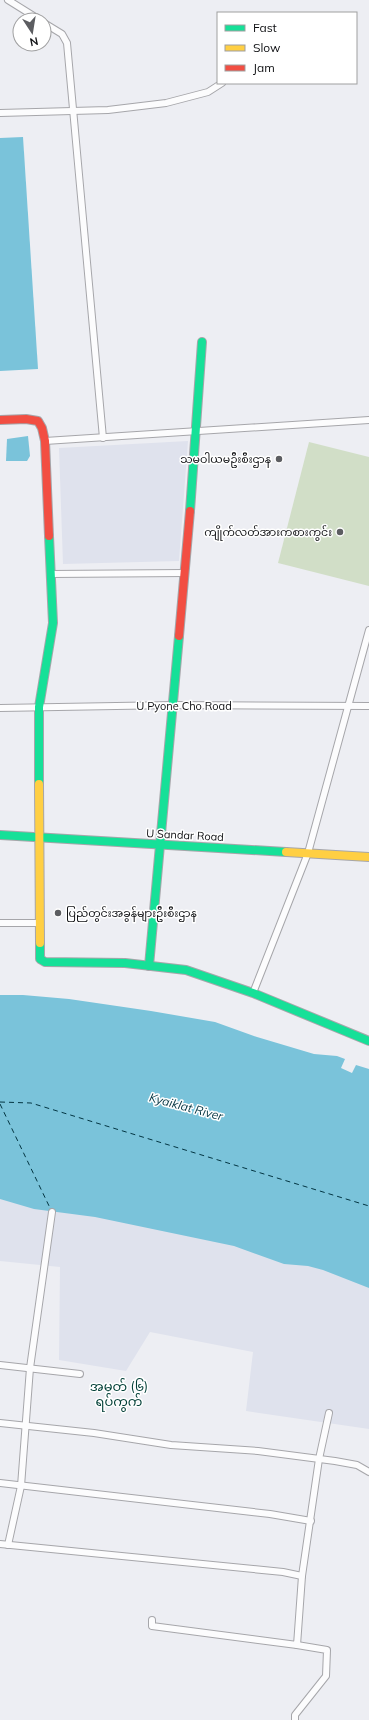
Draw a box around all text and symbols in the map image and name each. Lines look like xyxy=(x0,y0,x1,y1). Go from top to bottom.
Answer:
north arrow xyxy=(12,12,52,52)
legend xyxy=(217,12,357,84)
text: Fast xyxy=(253,20,277,35)
text: N xyxy=(29,34,40,49)
text: Slow xyxy=(253,40,281,55)
text: Jam xyxy=(253,60,275,75)
place label: သမဝါယမဦးစီးဌာန xyxy=(180,452,271,468)
marker: သမဝါယမဦးစီးဌာန xyxy=(274,454,284,464)
place label: ကျိုက်လတ်အားကစားကွင်း xyxy=(204,525,332,541)
marker: ကျိုက်လတ်အားကစားကွင်း xyxy=(335,527,345,537)
street label: U Pyone Cho Road xyxy=(136,699,232,713)
street label: U Sandar Road xyxy=(146,826,224,844)
place label: ပြည်တွင်းအခွန်များဦးစီးဌာန xyxy=(66,906,197,922)
marker: ပြည်တွင်းအခွန်များဦးစီးဌာန xyxy=(53,908,63,918)
water label: Kyaiklat River xyxy=(148,1090,225,1124)
district label: အမှတ် (၆) ရပ်ကွက် xyxy=(90,1378,148,1412)

